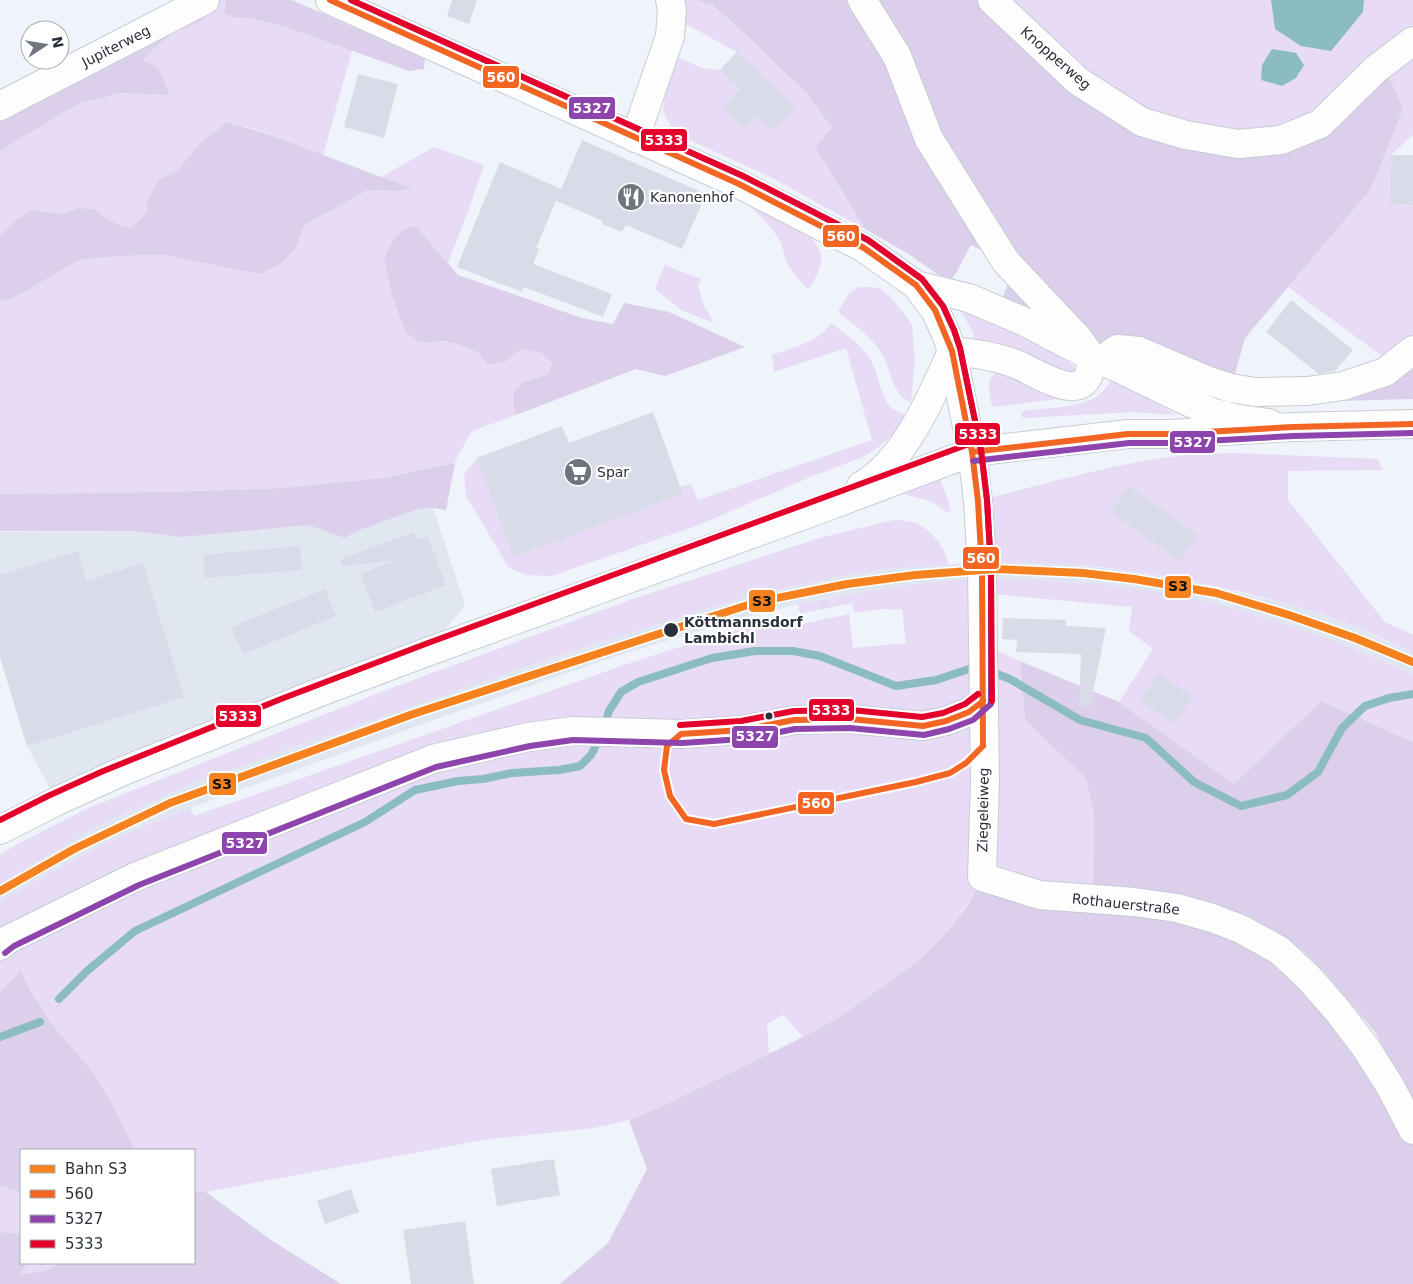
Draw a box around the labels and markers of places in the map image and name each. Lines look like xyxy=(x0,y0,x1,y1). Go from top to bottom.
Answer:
restaurant icon: Kanonenhof xyxy=(616,182,646,212)
place label: Kanonenhof xyxy=(650,189,735,205)
supermarket icon: Spar xyxy=(563,457,593,487)
place label: Spar xyxy=(597,464,629,480)
place label: Köttmannsdorf Lambichl xyxy=(684,614,803,646)
marker: Köttmannsdorf Lambichl xyxy=(662,621,680,639)
unlabelled marker xyxy=(764,711,774,721)

